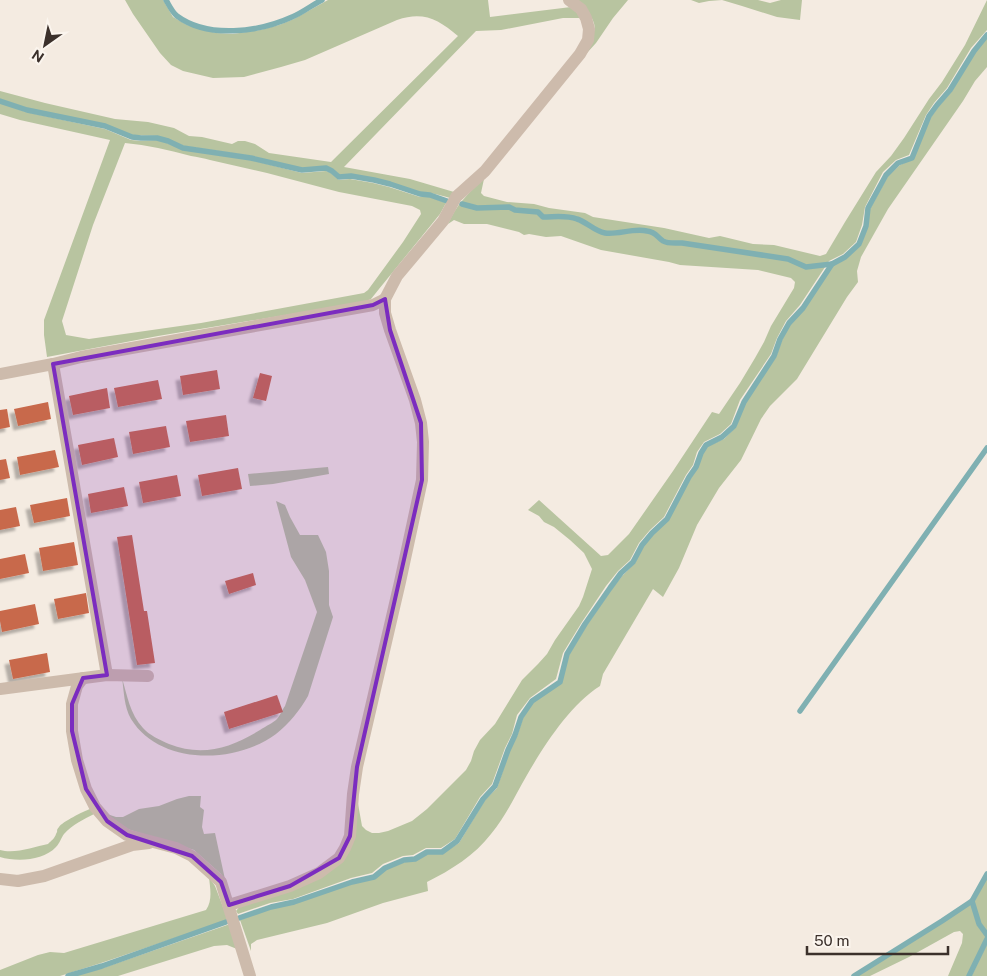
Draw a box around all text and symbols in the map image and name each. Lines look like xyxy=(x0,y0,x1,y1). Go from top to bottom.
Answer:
north arrow xyxy=(20,20,70,70)
text: N xyxy=(29,46,47,66)
scale bar xyxy=(807,924,948,956)
text: 50 m xyxy=(814,932,849,949)

